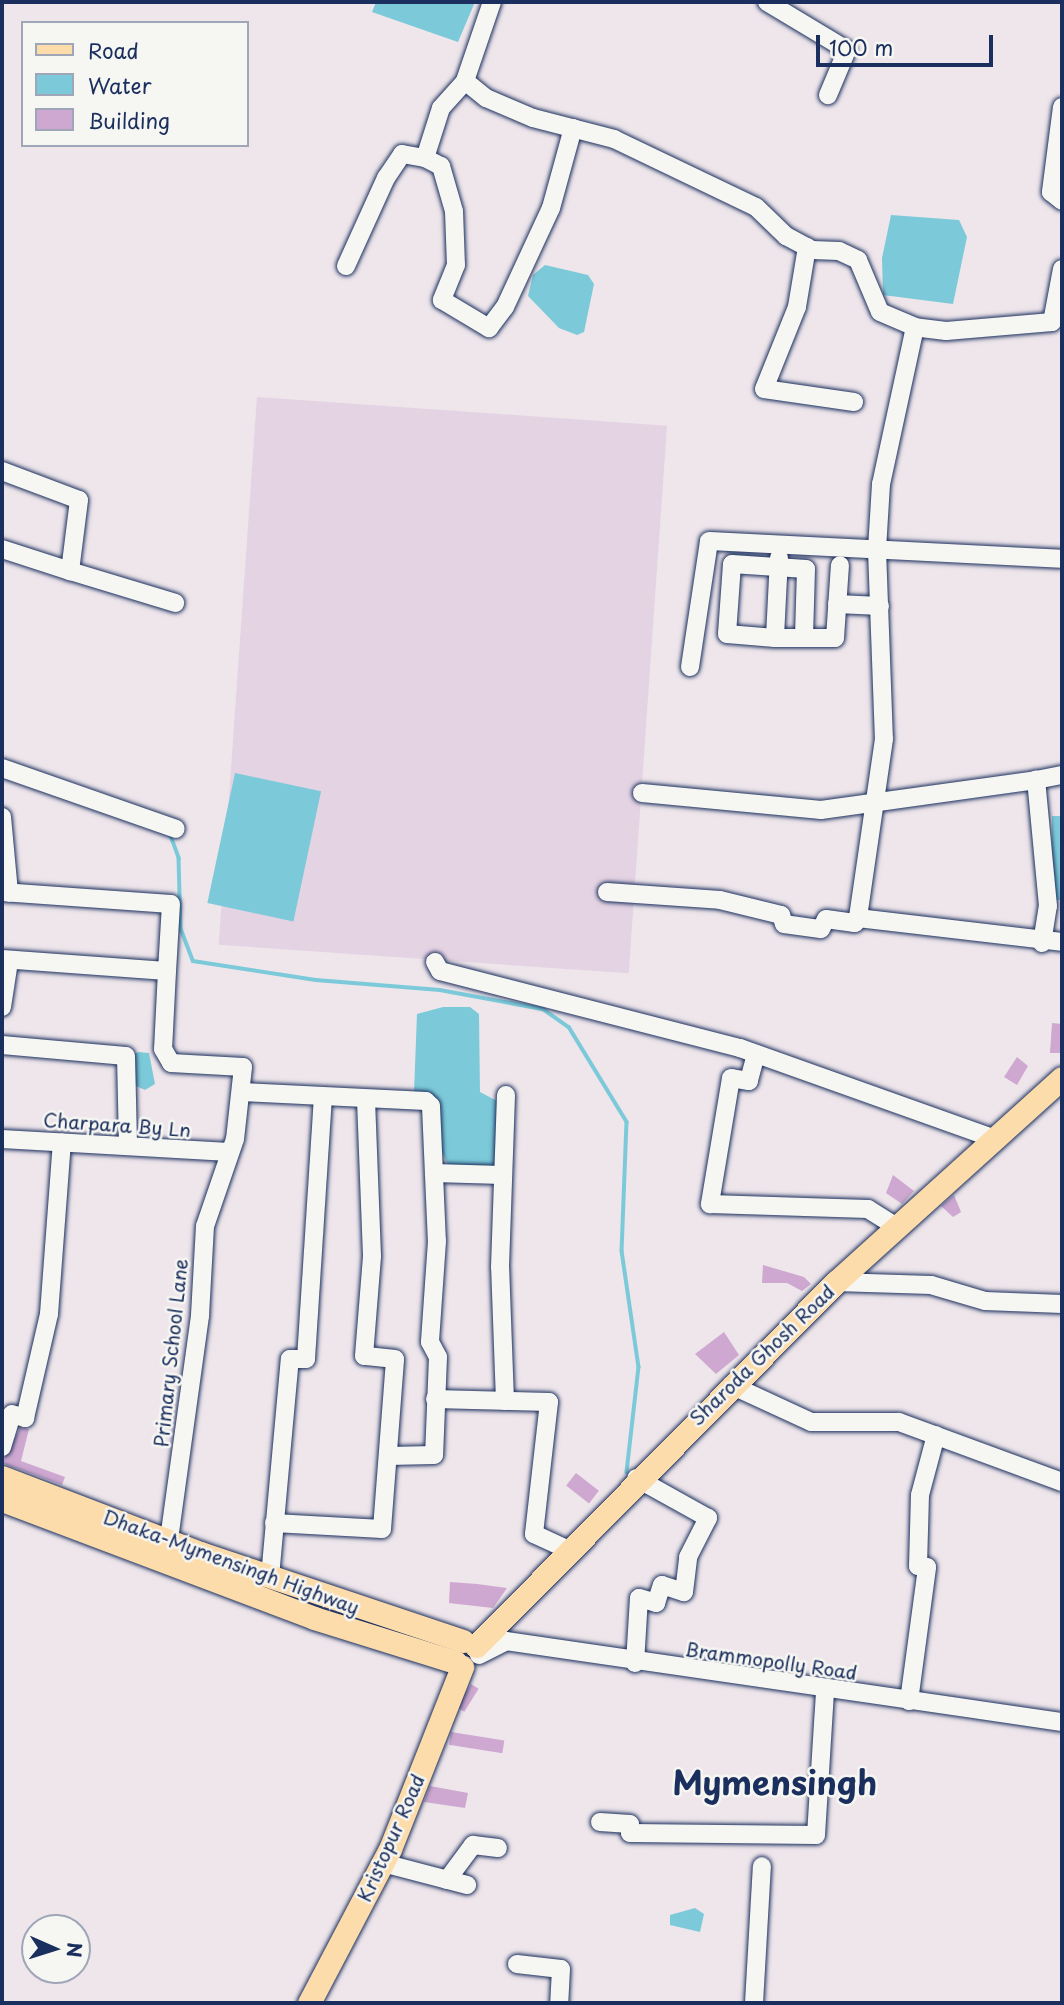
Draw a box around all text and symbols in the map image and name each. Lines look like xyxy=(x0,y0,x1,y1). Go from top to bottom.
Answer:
legend xyxy=(21,21,248,147)
scale bar xyxy=(819,21,996,65)
text: 100 m xyxy=(829,31,893,63)
text: Road xyxy=(88,34,139,66)
text: Water xyxy=(88,69,151,101)
text: Building xyxy=(88,104,170,136)
street label: Charpara By Ln xyxy=(43,1109,191,1141)
street label: Primary School Lane xyxy=(150,1257,192,1449)
street label: Sharoda Ghosh Road xyxy=(685,1280,839,1430)
street label: Dhaka-Mymensingh Highway xyxy=(100,1505,362,1619)
street label: Brammopolly Road xyxy=(683,1638,859,1684)
district label: Mymensingh xyxy=(673,1762,877,1802)
street label: Kristopur Road xyxy=(353,1771,429,1905)
north arrow xyxy=(21,1914,91,1984)
text: N xyxy=(61,1942,89,1958)

